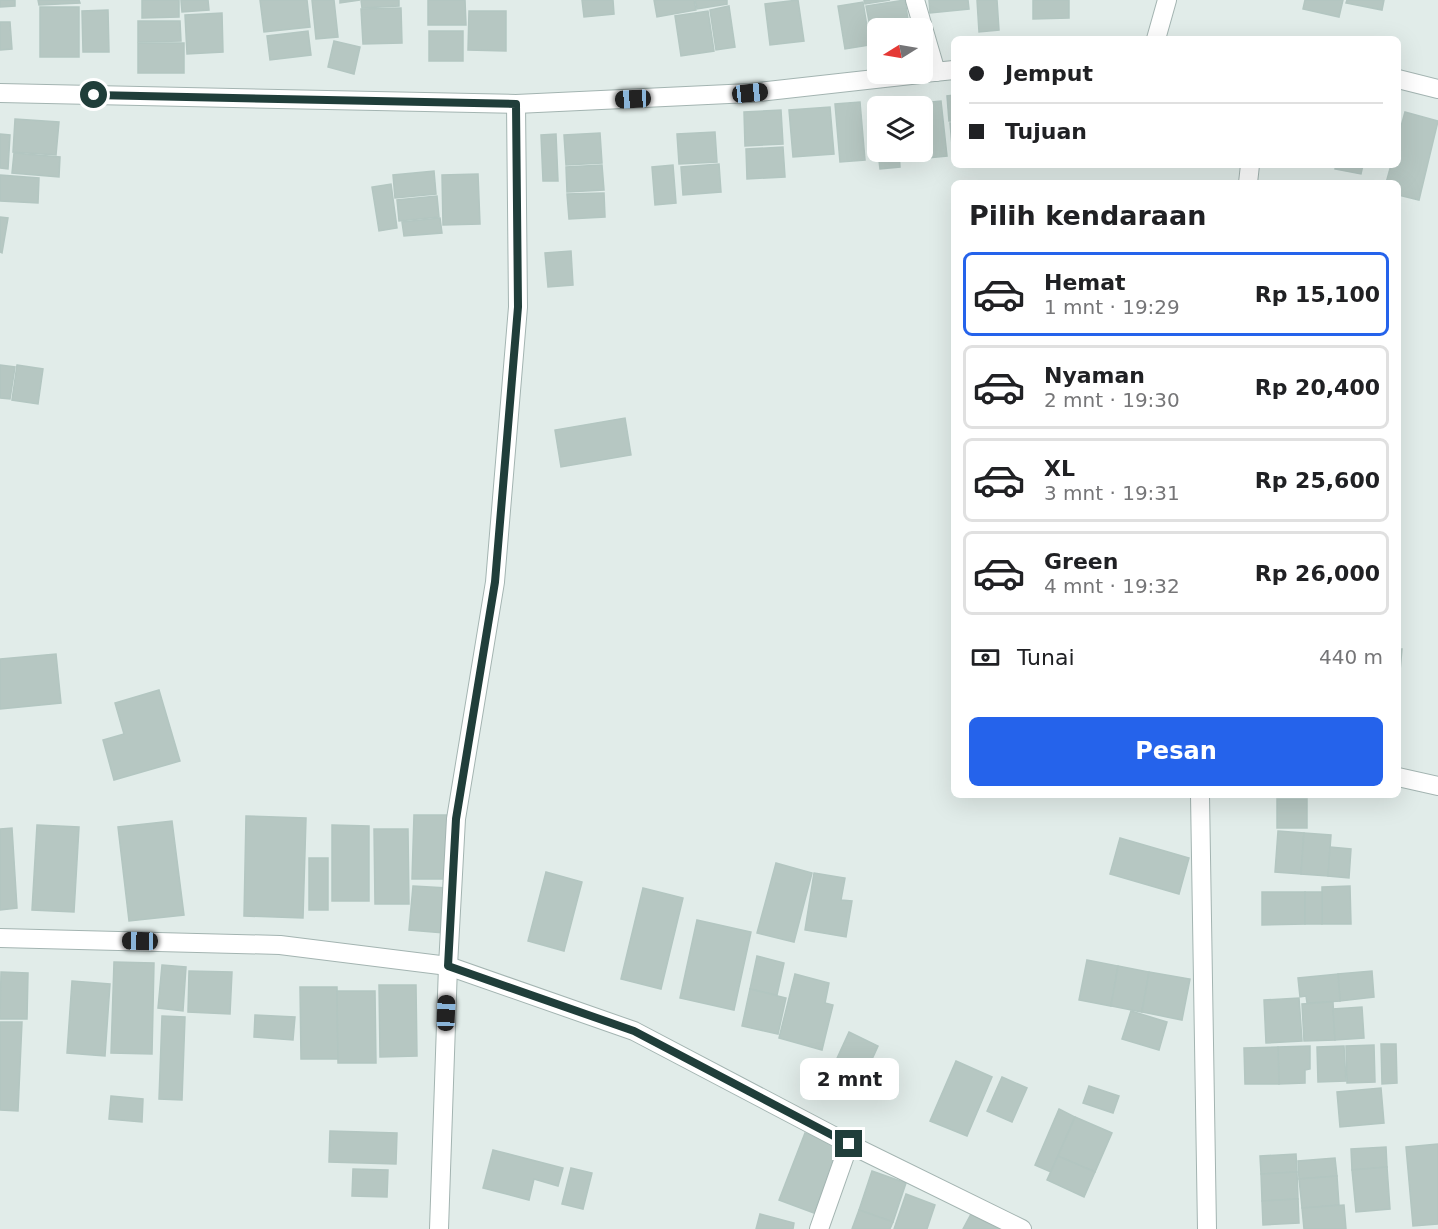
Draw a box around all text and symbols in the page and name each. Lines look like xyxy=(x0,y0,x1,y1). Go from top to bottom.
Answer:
north arrow xyxy=(867,18,933,84)
map controls xyxy=(867,18,933,162)
text: Jemput xyxy=(1005,61,1093,86)
route start xyxy=(80,81,107,108)
car xyxy=(731,82,769,104)
car xyxy=(615,89,651,109)
button: layers xyxy=(867,96,933,162)
text: Tujuan xyxy=(1005,119,1087,144)
text: Pilih kendaraan xyxy=(969,200,1206,231)
icon: car xyxy=(972,267,1026,321)
text: Hemat xyxy=(1044,270,1126,295)
text: Rp 15,100 xyxy=(1255,282,1380,307)
text: 1 mnt · 19:29 xyxy=(1044,295,1180,319)
icon: car xyxy=(972,360,1026,414)
text: Nyaman xyxy=(1044,363,1145,388)
text: Rp 20,400 xyxy=(1255,375,1380,400)
text: 2 mnt · 19:30 xyxy=(1044,388,1180,412)
icon: car xyxy=(972,453,1026,507)
text: XL xyxy=(1044,456,1075,481)
text: Rp 25,600 xyxy=(1255,468,1380,493)
text: 3 mnt · 19:31 xyxy=(1044,481,1180,505)
icon: car xyxy=(972,546,1026,600)
text: Green xyxy=(1044,549,1118,574)
text: Rp 26,000 xyxy=(1255,561,1380,586)
text: 4 mnt · 19:32 xyxy=(1044,574,1180,598)
icon: cash xyxy=(969,641,1002,674)
text: Tunai xyxy=(1017,645,1075,670)
text: 440 m xyxy=(1319,645,1383,669)
button: Pesan xyxy=(969,717,1383,786)
car xyxy=(122,932,158,950)
car xyxy=(436,995,456,1031)
callout: 2 mnt xyxy=(800,1057,898,1099)
text: 2 mnt xyxy=(817,1067,882,1091)
route end xyxy=(835,1130,862,1157)

